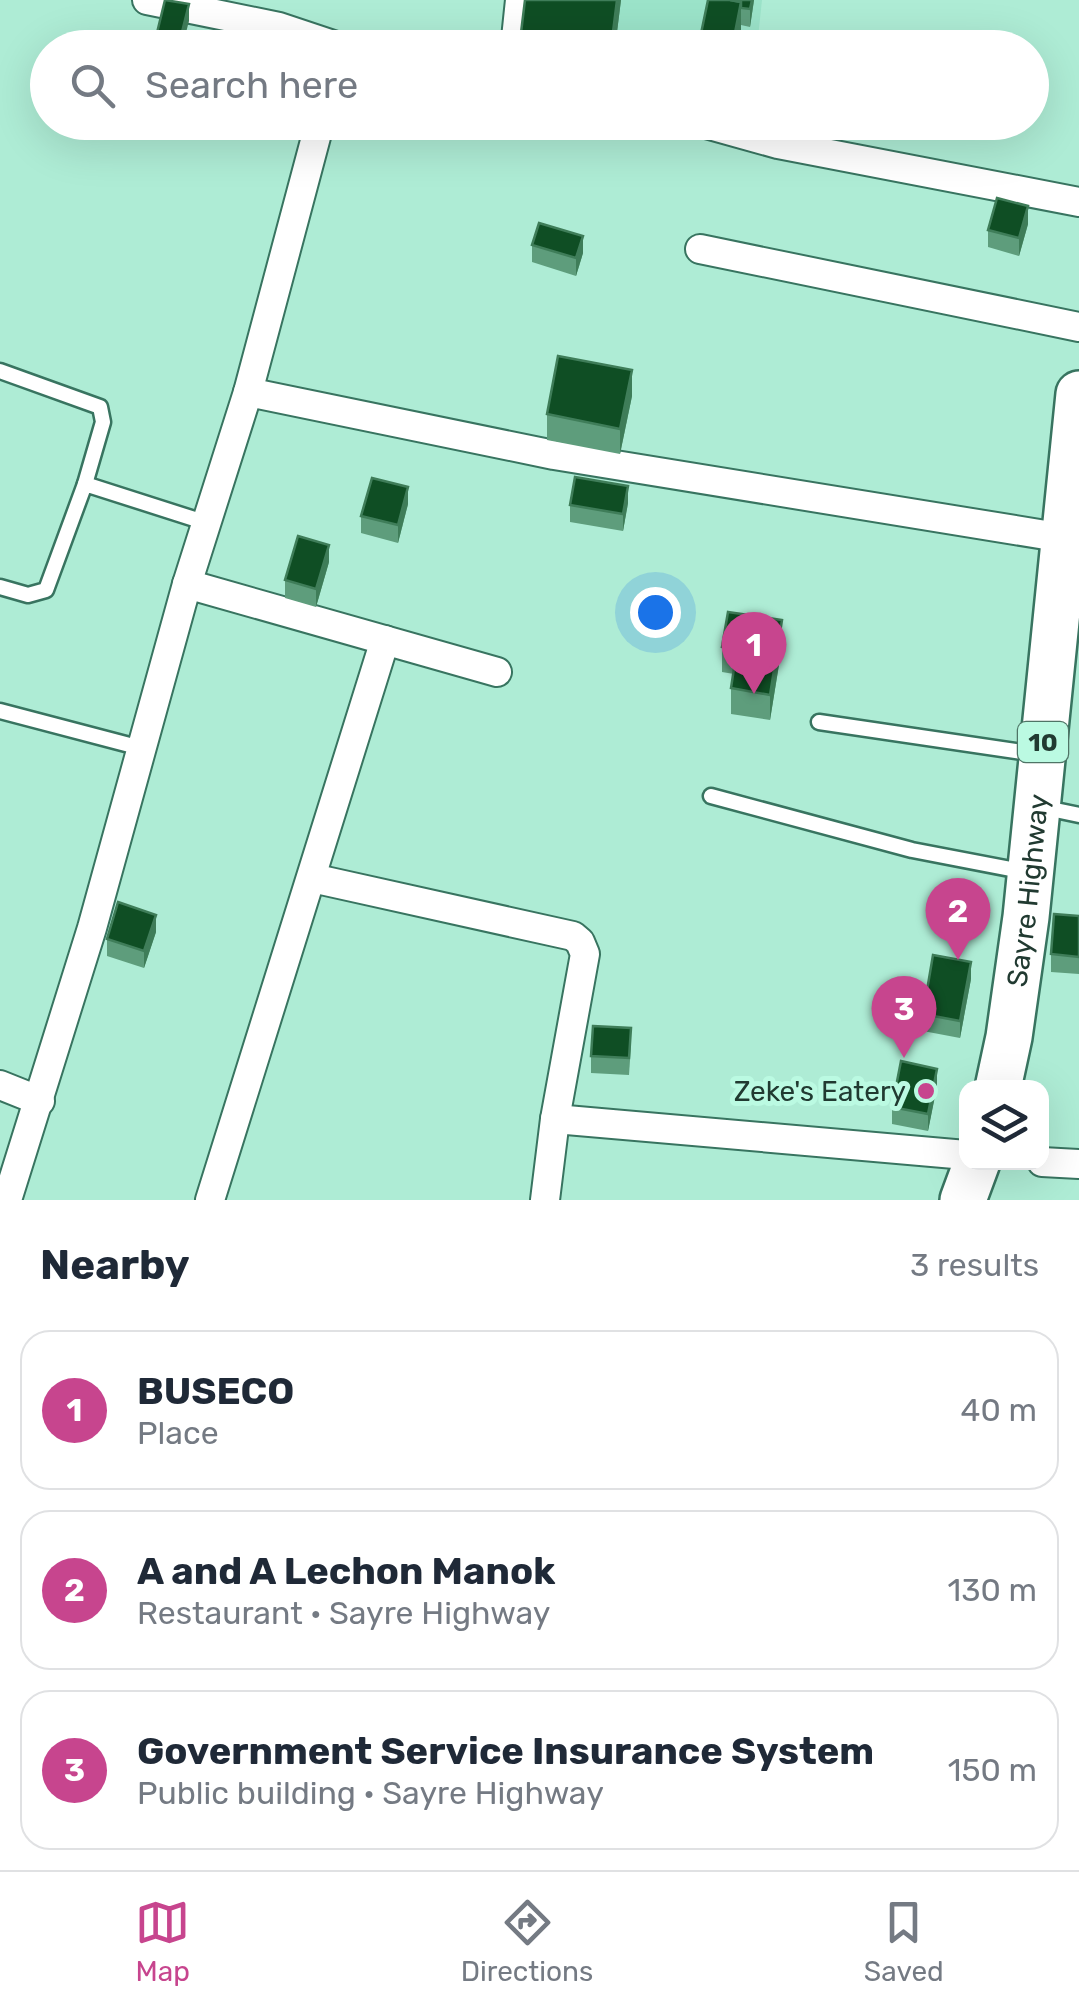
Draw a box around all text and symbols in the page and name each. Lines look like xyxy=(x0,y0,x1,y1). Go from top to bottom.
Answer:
search box xyxy=(30,30,1049,140)
icon: search xyxy=(65,58,120,113)
text: Search here xyxy=(145,62,358,108)
your location xyxy=(630,587,681,638)
pin: 1 xyxy=(722,612,786,694)
road number: 10 xyxy=(1018,722,1068,762)
street label: Sayre Highway xyxy=(1000,792,1055,989)
pin: 2 xyxy=(926,878,990,960)
pin: 3 xyxy=(872,976,936,1058)
place label: Zeke's Eatery xyxy=(734,1075,906,1108)
marker: Zeke's Eatery xyxy=(915,1080,937,1102)
map controls xyxy=(959,1080,1049,1170)
button: layers xyxy=(959,1080,1049,1170)
text: Nearby xyxy=(40,1240,190,1290)
text: 3 results xyxy=(910,1246,1039,1284)
text: BUSECO xyxy=(137,1368,294,1414)
text: 1 xyxy=(67,1391,82,1429)
text: 40 m xyxy=(961,1391,1037,1429)
text: Place xyxy=(137,1414,219,1452)
text: A and A Lechon Manok xyxy=(137,1548,555,1594)
text: 2 xyxy=(64,1571,85,1609)
text: 130 m xyxy=(947,1571,1037,1609)
text: Restaurant · Sayre Highway xyxy=(137,1594,550,1632)
text: Government Service Insurance System xyxy=(137,1728,874,1774)
text: 3 xyxy=(64,1751,85,1789)
text: 150 m xyxy=(948,1751,1037,1789)
text: Public building · Sayre Highway xyxy=(137,1774,604,1812)
tab: Map xyxy=(135,1895,190,1988)
tab: Directions xyxy=(461,1895,593,1988)
tab: Saved xyxy=(864,1895,944,1988)

